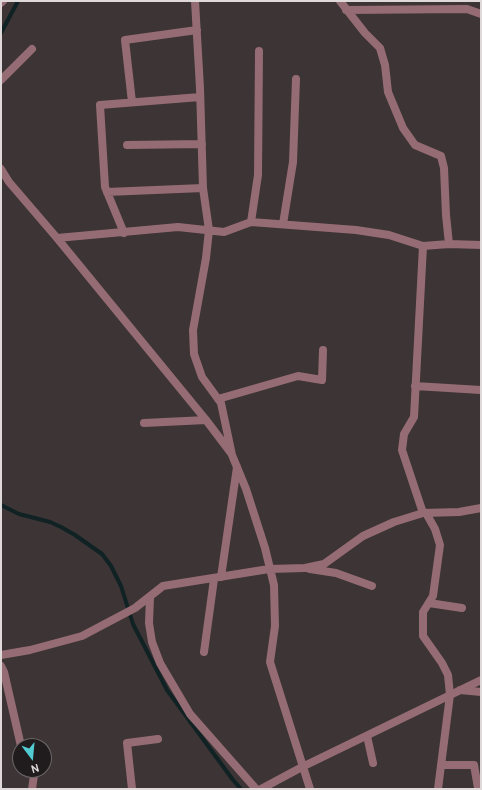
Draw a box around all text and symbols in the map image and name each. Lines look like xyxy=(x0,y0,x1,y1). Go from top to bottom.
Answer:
north arrow xyxy=(12,738,52,778)
text: N xyxy=(29,761,41,776)

